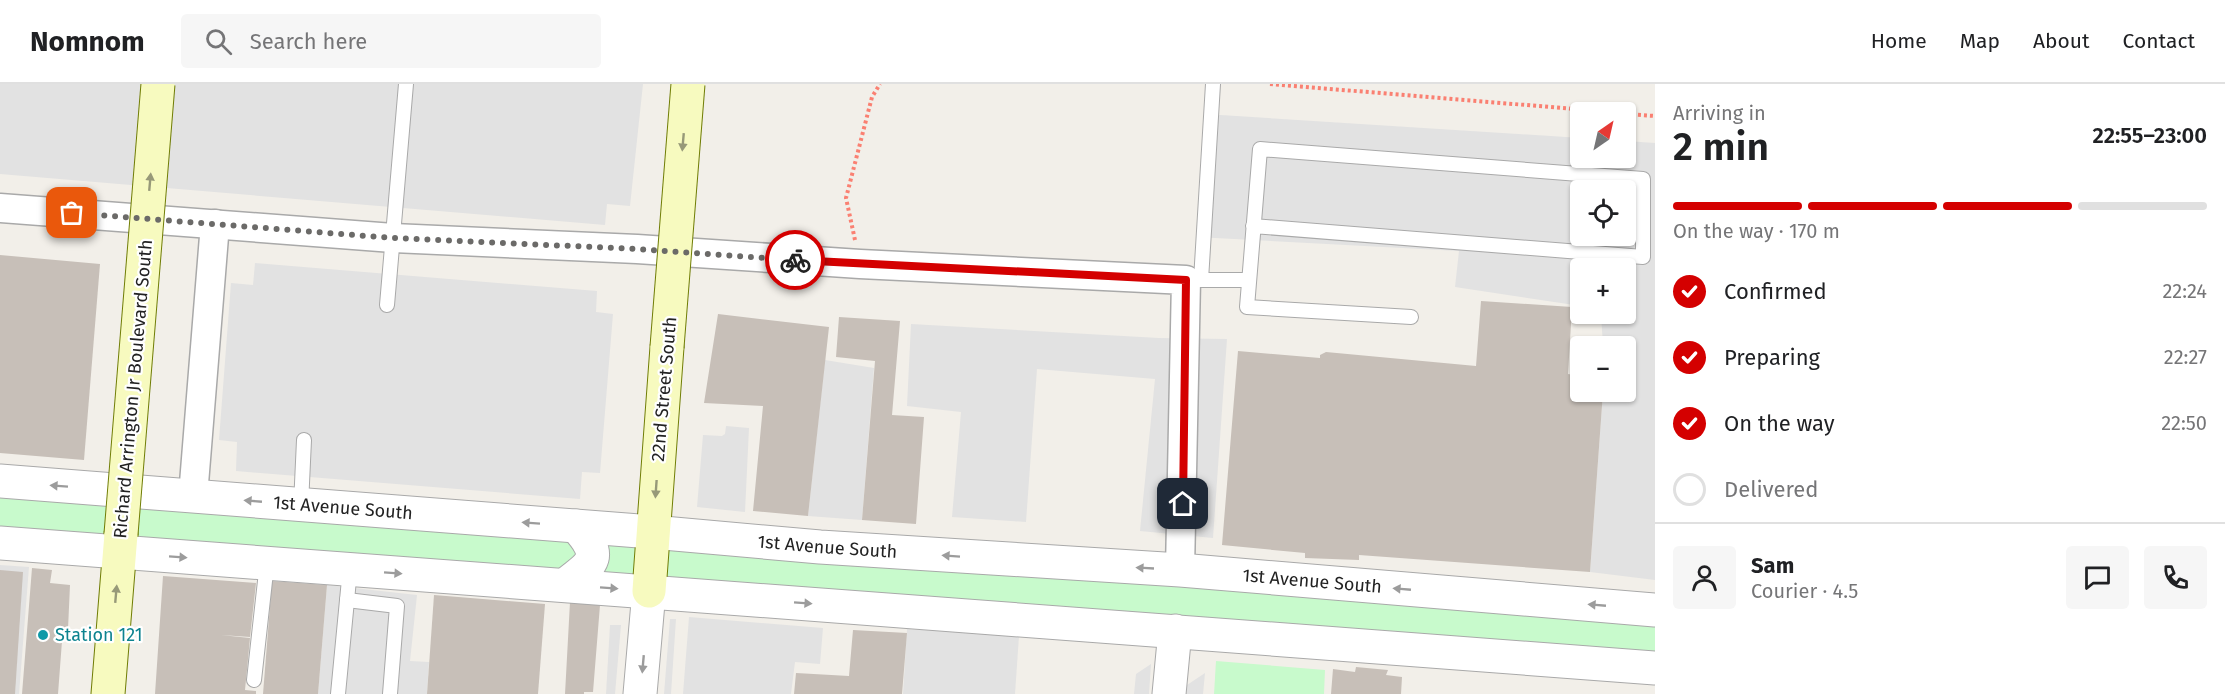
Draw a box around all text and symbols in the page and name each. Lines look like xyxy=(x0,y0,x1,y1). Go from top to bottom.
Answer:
search box xyxy=(181,14,601,68)
text: Nomnom xyxy=(30,25,145,58)
icon: search xyxy=(202,25,235,58)
text: Search here xyxy=(250,28,367,55)
text: Home xyxy=(1871,28,1927,54)
text: Map xyxy=(1960,28,2000,54)
text: About xyxy=(2033,28,2090,54)
text: Contact xyxy=(2123,28,2195,54)
text: Arriving in xyxy=(1673,101,1766,125)
north arrow xyxy=(1570,102,1636,168)
map controls xyxy=(1570,102,1636,402)
text: 22:55–23:00 xyxy=(2092,122,2207,149)
text: 2 min xyxy=(1673,124,1769,170)
one-way arrow xyxy=(679,133,688,152)
one-way arrow xyxy=(145,173,155,192)
button: locate xyxy=(1570,180,1636,246)
pin xyxy=(46,187,97,238)
icon: bag xyxy=(55,196,88,229)
text: On the way · 170 m xyxy=(1673,219,1840,243)
courier xyxy=(765,230,825,290)
street label: Richard Arrington Jr Boulevard South xyxy=(109,238,157,540)
icon: bike xyxy=(779,244,812,277)
button: + xyxy=(1570,258,1636,324)
icon: check xyxy=(1673,275,1706,308)
text: Confirmed xyxy=(1724,278,1827,305)
text: 22:24 xyxy=(2162,279,2207,303)
street label: 22nd Street South xyxy=(647,316,681,462)
button: − xyxy=(1570,336,1636,402)
icon: check xyxy=(1673,341,1706,374)
text: Preparing xyxy=(1724,344,1820,371)
text: 22:27 xyxy=(2164,345,2207,369)
icon: check xyxy=(1673,407,1706,440)
text: On the way xyxy=(1724,410,1835,437)
text: 22:50 xyxy=(2161,411,2207,435)
text: Delivered xyxy=(1724,476,1819,503)
pin xyxy=(1157,478,1208,529)
one-way arrow xyxy=(651,480,661,499)
one-way arrow xyxy=(49,481,68,491)
icon: home xyxy=(1166,487,1199,520)
street label: 1st Avenue South xyxy=(272,491,414,524)
one-way arrow xyxy=(244,496,263,506)
one-way arrow xyxy=(522,518,541,528)
street label: 1st Avenue South xyxy=(757,530,898,563)
button: person xyxy=(1673,546,1736,609)
button: chat xyxy=(2066,546,2129,609)
button: phone xyxy=(2144,546,2207,609)
one-way arrow xyxy=(941,551,960,560)
one-way arrow xyxy=(168,552,187,562)
text: Sam xyxy=(1751,552,1794,579)
one-way arrow xyxy=(1136,563,1155,573)
street label: 1st Avenue South xyxy=(1241,564,1383,598)
one-way arrow xyxy=(384,568,403,577)
text: Courier · 4.5 xyxy=(1751,579,1858,603)
one-way arrow xyxy=(599,583,618,593)
one-way arrow xyxy=(111,584,121,603)
one-way arrow xyxy=(1393,584,1412,594)
one-way arrow xyxy=(794,598,813,608)
one-way arrow xyxy=(1587,600,1606,610)
place label: Station 121 xyxy=(55,624,142,646)
marker: Station 121 xyxy=(36,628,50,642)
one-way arrow xyxy=(638,654,648,673)

